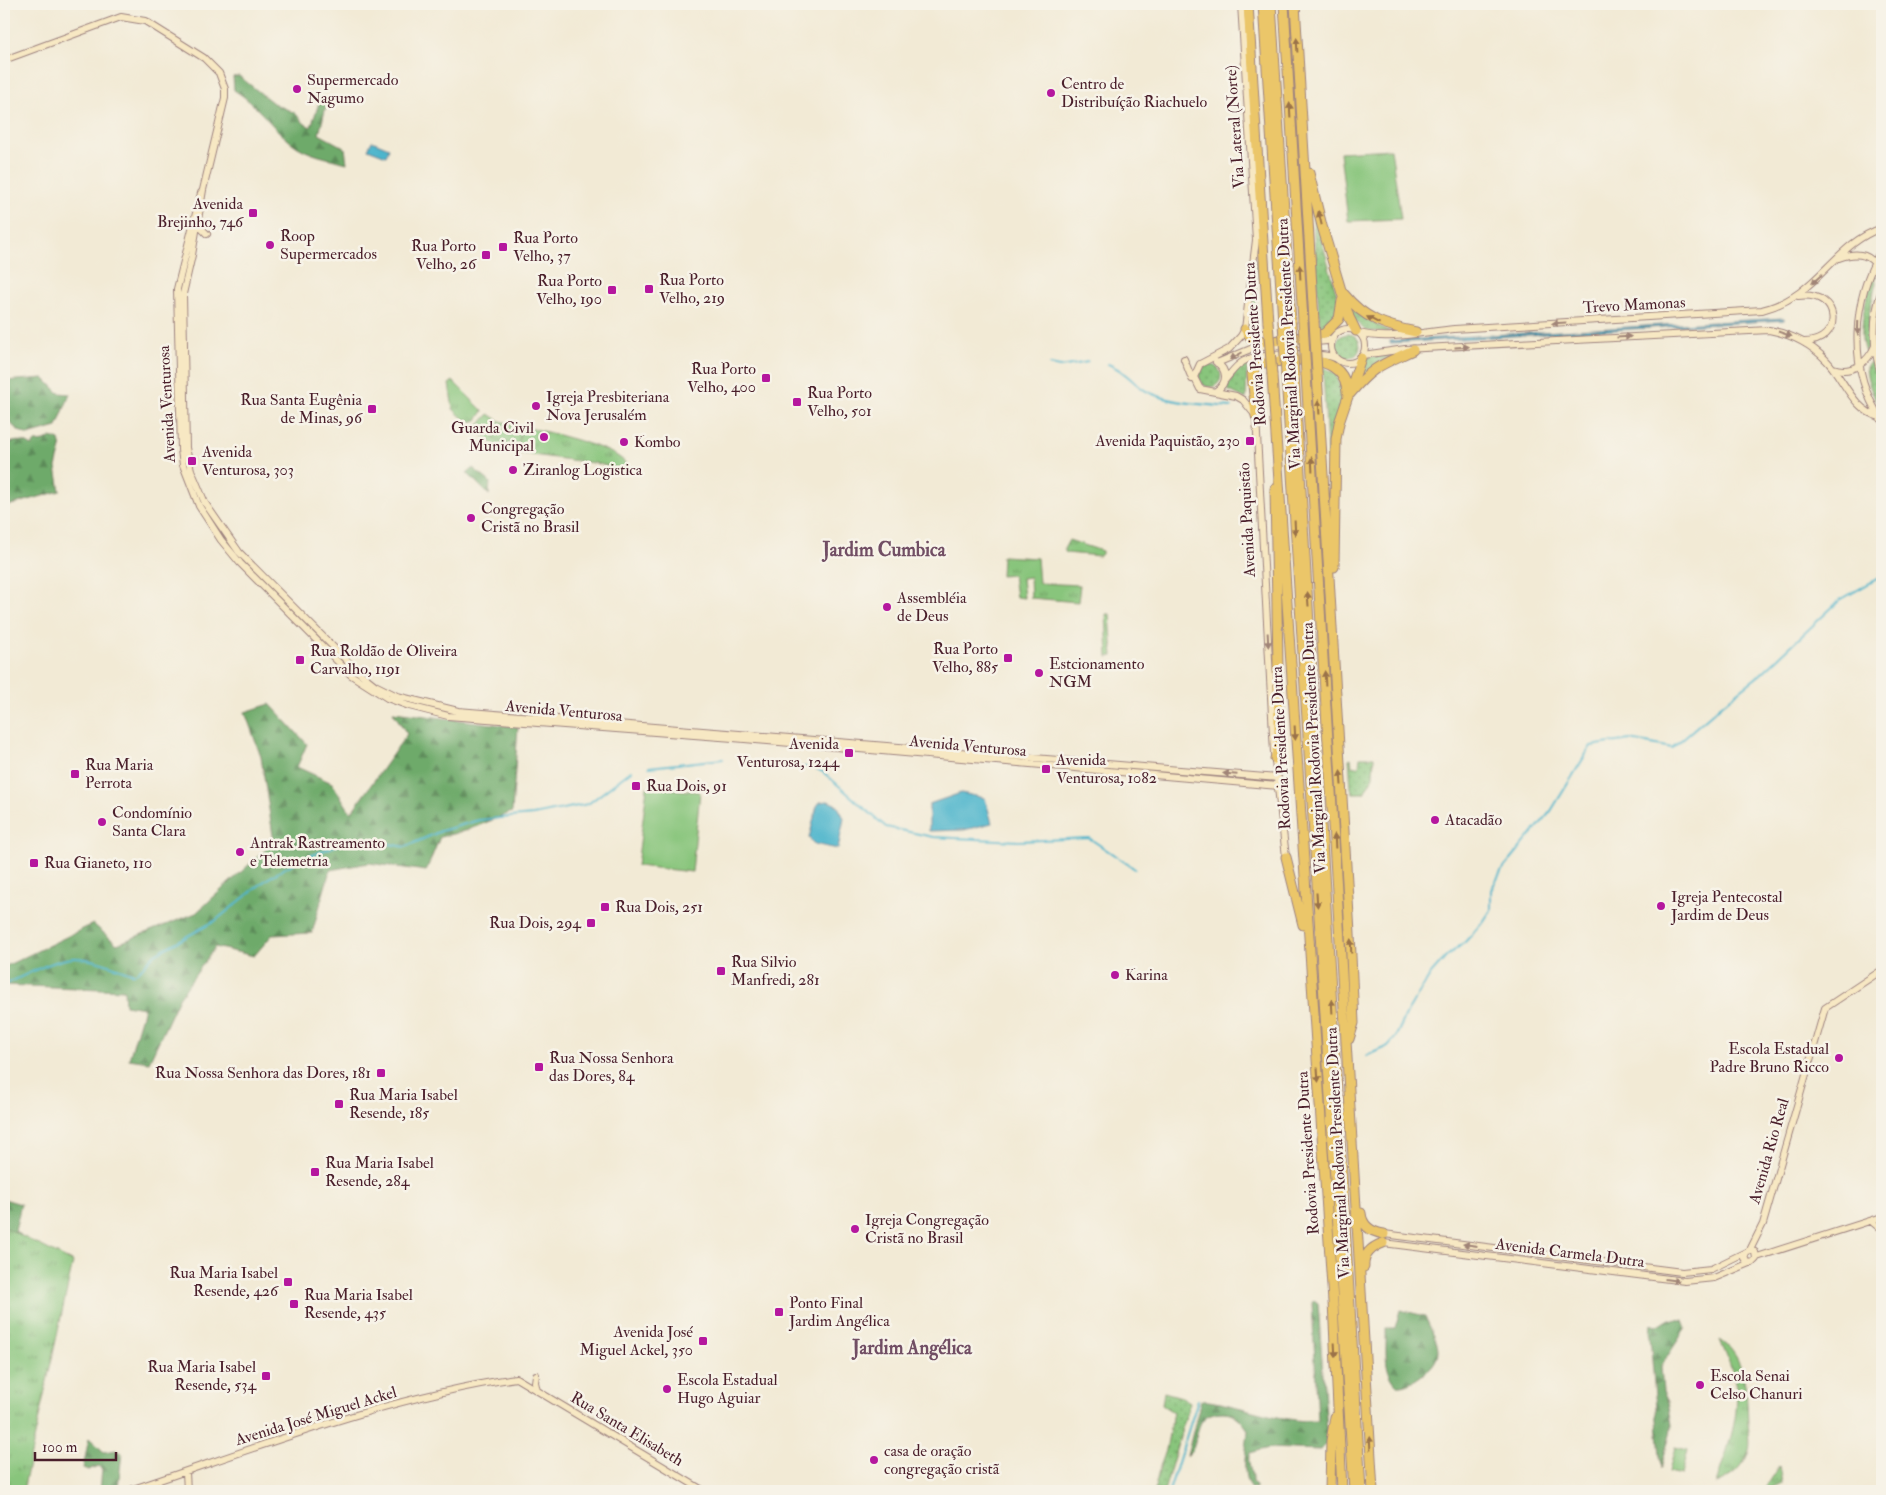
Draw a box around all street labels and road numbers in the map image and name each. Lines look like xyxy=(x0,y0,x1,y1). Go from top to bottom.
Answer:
street label: Via Lateral (Norte) xyxy=(1221,65,1249,189)
street label: Via Marginal Rodovia Presidente Dutra xyxy=(1272,217,1306,470)
street label: Rodovia Presidente Dutra xyxy=(1239,261,1271,426)
street label: Trevo Mamonas xyxy=(1582,292,1686,318)
street label: Avenida Venturosa xyxy=(154,344,180,464)
street label: Avenida Paquistão xyxy=(1234,462,1260,579)
street label: Via Marginal Rodovia Presidente Dutra xyxy=(1297,621,1331,874)
street label: Rodovia Presidente Dutra xyxy=(1267,665,1295,830)
street label: Avenida Venturosa xyxy=(504,696,624,726)
street label: Avenida Venturosa xyxy=(908,731,1028,761)
street label: Via Marginal Rodovia Presidente Dutra xyxy=(1321,1026,1355,1279)
street label: Rodovia Presidente Dutra xyxy=(1292,1070,1324,1235)
street label: Avenida Rio Real xyxy=(1744,1096,1794,1207)
street label: Avenida Carmela Dutra xyxy=(1493,1234,1646,1272)
street label: Avenida José Miguel Ackel xyxy=(232,1382,399,1451)
street label: Rua Santa Elisabeth xyxy=(567,1387,688,1471)

